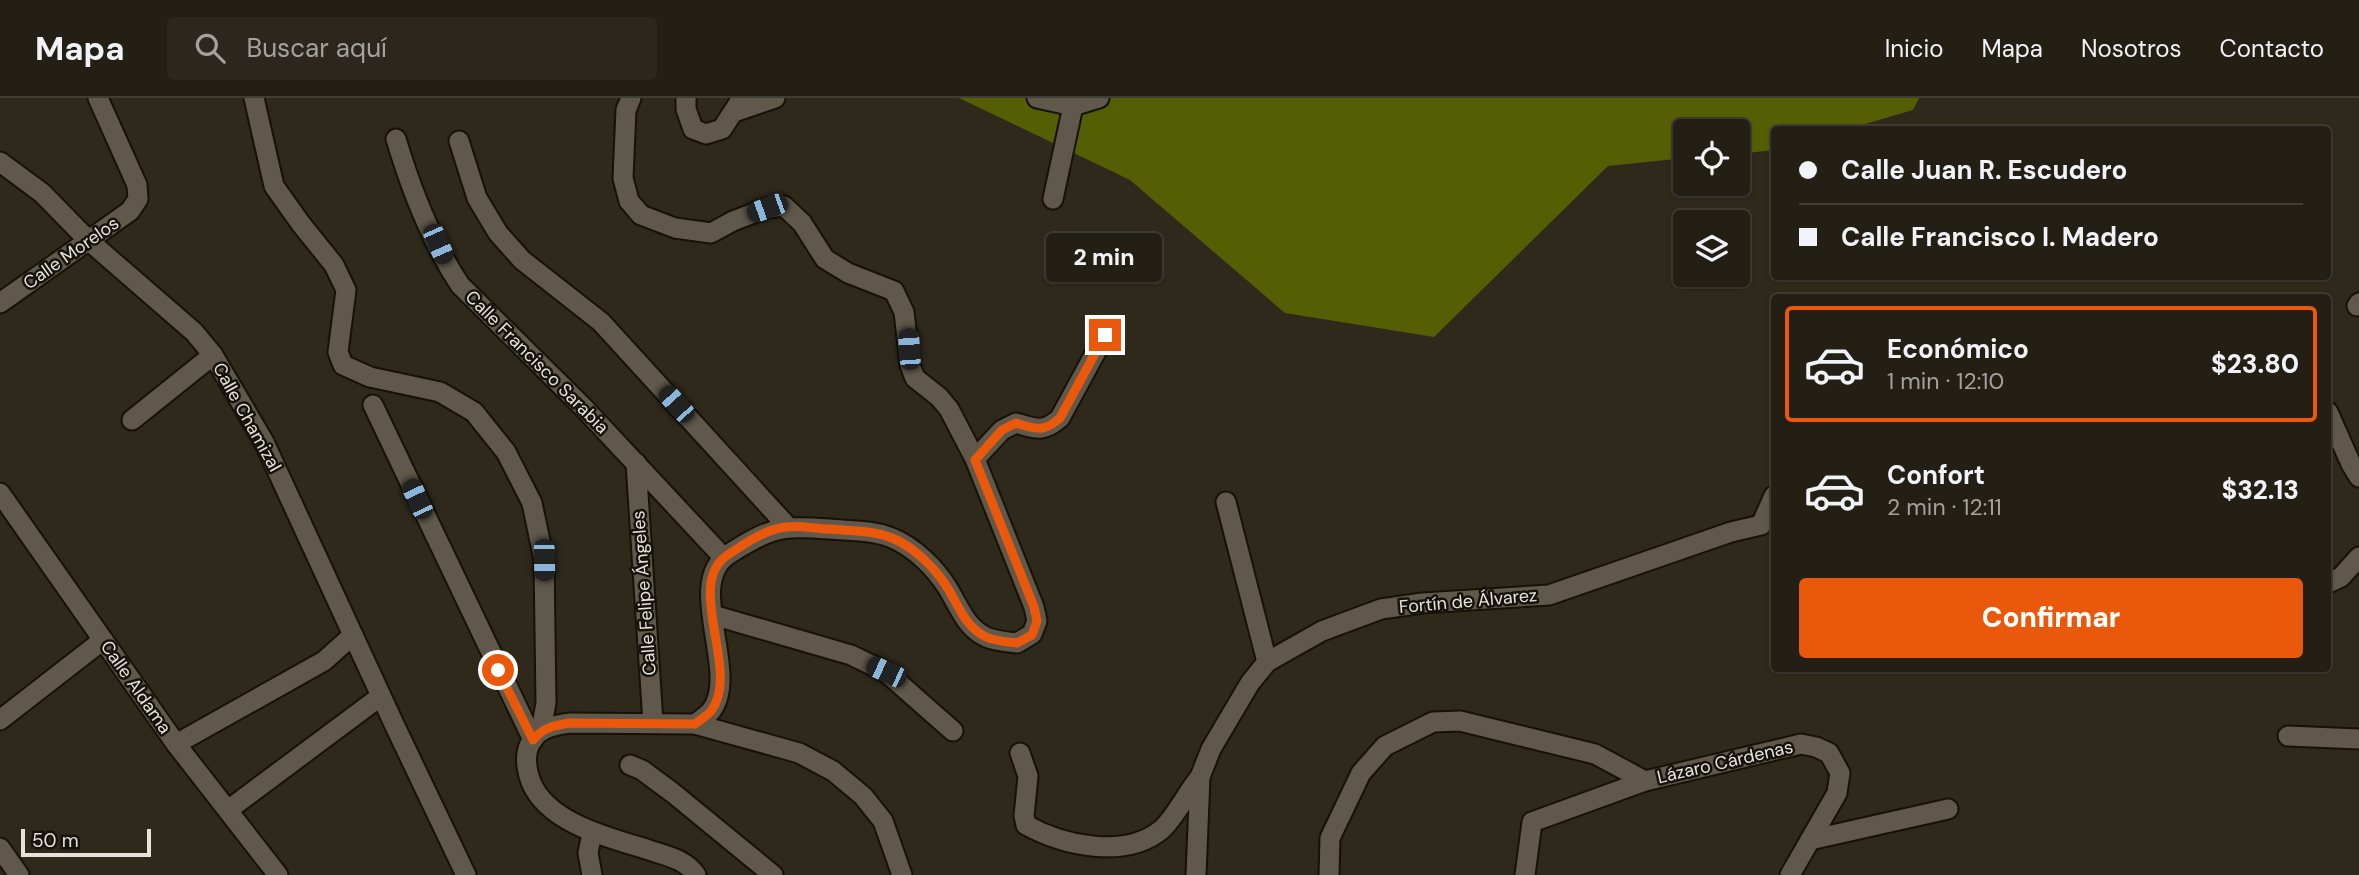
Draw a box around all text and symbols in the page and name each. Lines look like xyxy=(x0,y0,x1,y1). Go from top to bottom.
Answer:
search box xyxy=(167,17,657,80)
text: Mapa xyxy=(35,27,125,70)
icon: search xyxy=(191,29,229,67)
text: Buscar aquí xyxy=(247,31,387,65)
text: Inicio xyxy=(1885,33,1944,64)
text: Mapa xyxy=(1982,33,2043,64)
text: Nosotros xyxy=(2081,33,2182,64)
text: Contacto xyxy=(2220,33,2324,64)
map controls xyxy=(1673,119,1750,287)
button: locate xyxy=(1673,119,1750,196)
text: Calle Juan R. Escudero xyxy=(1841,153,2127,187)
car xyxy=(744,191,791,225)
button: layers xyxy=(1673,210,1750,287)
street label: Calle Morelos xyxy=(18,211,124,295)
text: Calle Francisco I. Madero xyxy=(1841,220,2159,254)
car xyxy=(420,221,457,267)
callout: 2 min xyxy=(1047,233,1163,282)
text: 2 min xyxy=(1073,242,1135,272)
street label: Calle Francisco Sarabia xyxy=(460,285,614,439)
route end xyxy=(1089,319,1121,351)
car xyxy=(898,327,921,371)
text: Económico xyxy=(1887,332,2029,366)
icon: car xyxy=(1803,333,1866,396)
text: $23.80 xyxy=(2211,347,2299,381)
street label: Calle Chamizal xyxy=(207,358,287,476)
text: 1 min · 12:10 xyxy=(1887,366,2004,396)
car xyxy=(655,381,698,427)
text: Confort xyxy=(1887,458,1985,492)
icon: car xyxy=(1803,459,1866,522)
text: $32.13 xyxy=(2221,473,2299,507)
car xyxy=(399,476,436,522)
text: 2 min · 12:11 xyxy=(1887,492,2002,522)
street label: Calle Felipe Ángeles xyxy=(626,510,662,676)
car xyxy=(534,539,555,581)
button: Confirmar xyxy=(1799,578,2303,658)
street label: Fortín de Álvarez xyxy=(1398,583,1538,619)
street label: Calle Aldama xyxy=(95,636,177,738)
route start xyxy=(482,654,514,686)
car xyxy=(863,654,910,690)
street label: Lázaro Cárdenas xyxy=(1655,735,1795,789)
scale bar xyxy=(21,826,150,858)
text: 50 m xyxy=(32,828,79,853)

